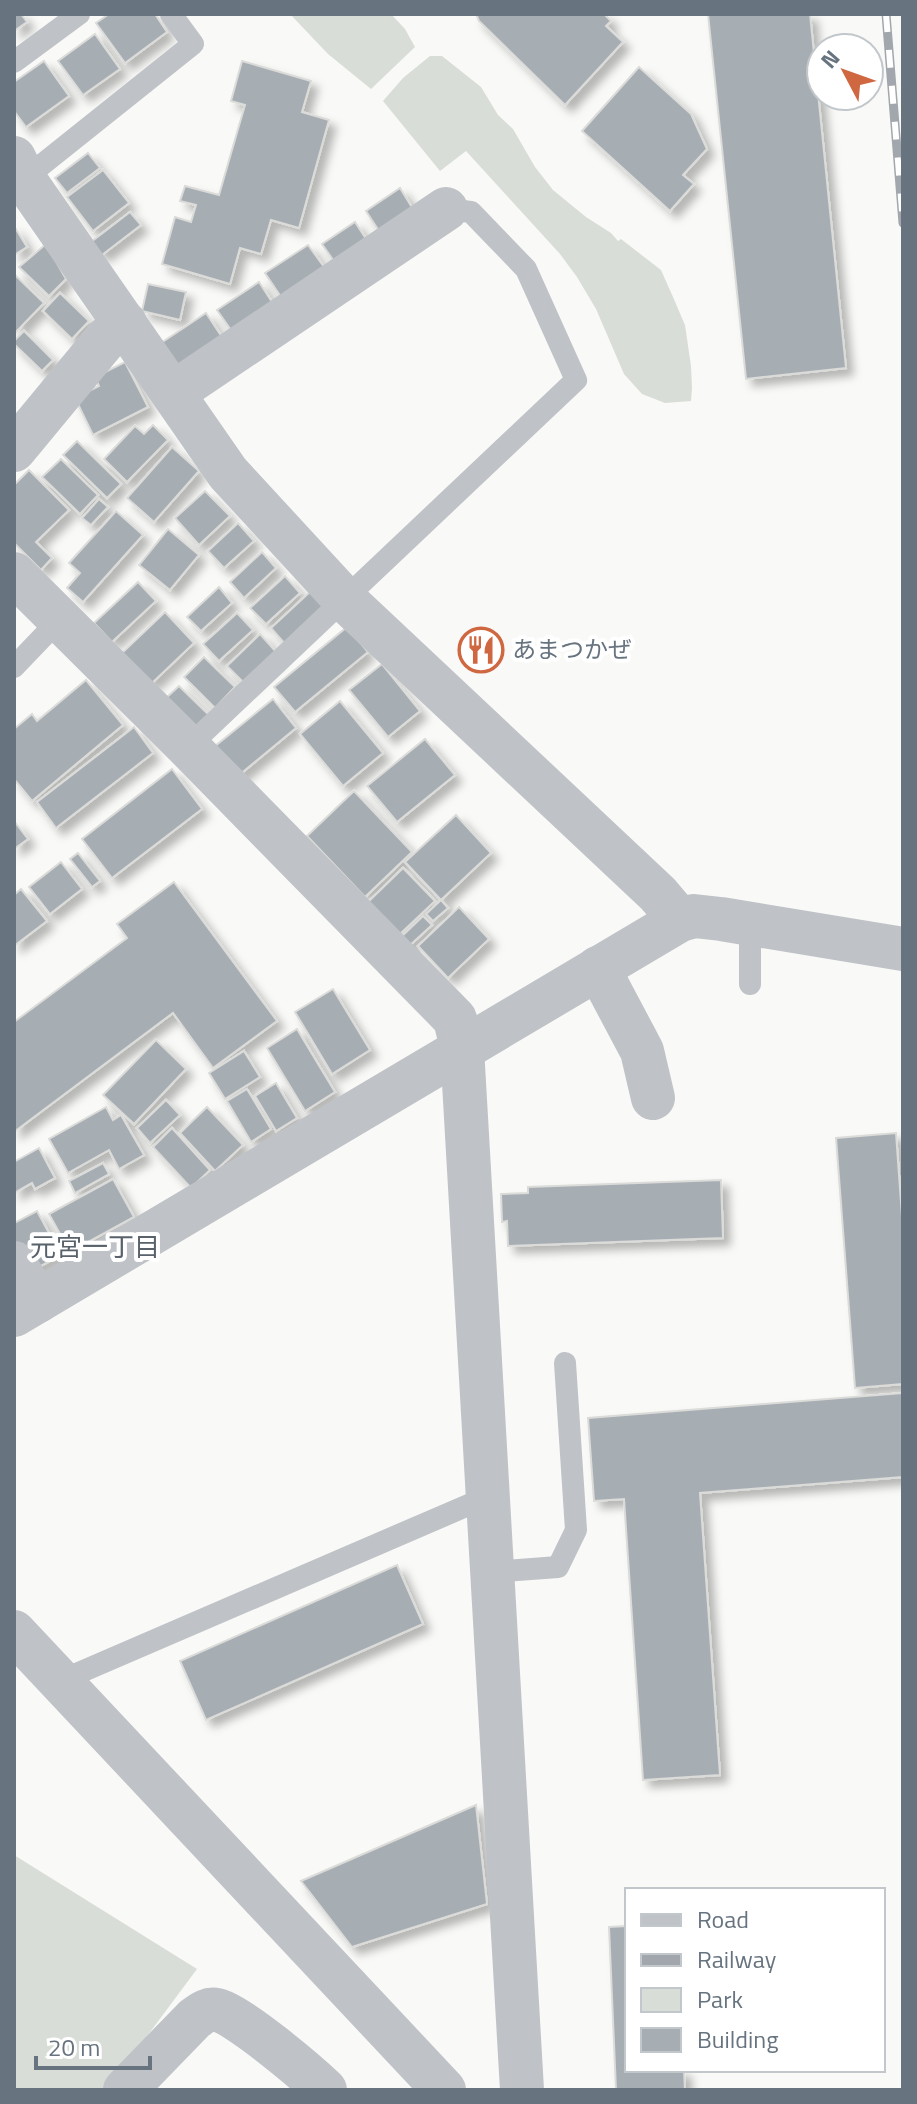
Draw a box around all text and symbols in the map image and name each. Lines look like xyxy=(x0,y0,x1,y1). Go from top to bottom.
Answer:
north arrow xyxy=(805,32,885,112)
text: N xyxy=(812,42,848,76)
restaurant icon: あまつかぜ xyxy=(457,626,505,674)
place label: あまつかぜ xyxy=(512,631,632,667)
district label: 元宮一丁目 xyxy=(30,1227,160,1266)
legend xyxy=(625,1888,885,2072)
text: Road xyxy=(697,1901,749,1937)
text: Railway xyxy=(697,1941,777,1977)
text: Park xyxy=(697,1981,743,2017)
scale bar xyxy=(36,2020,150,2070)
text: Building xyxy=(697,2021,779,2057)
text: 20 m xyxy=(48,2029,100,2065)

